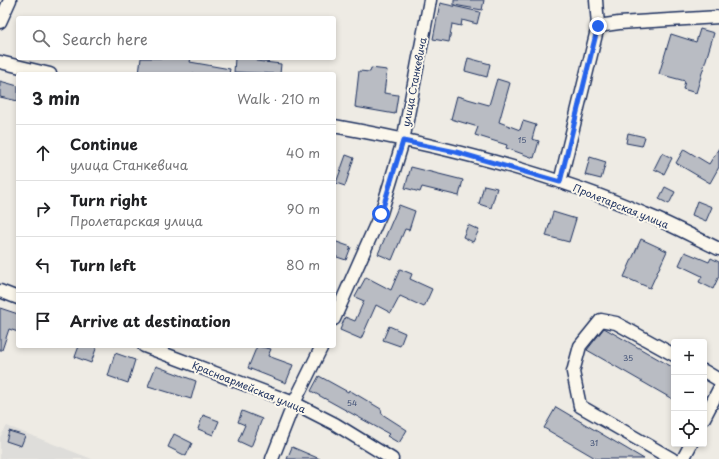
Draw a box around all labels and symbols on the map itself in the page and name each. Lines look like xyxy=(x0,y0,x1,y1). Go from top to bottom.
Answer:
route end xyxy=(589,17,607,35)
street label: улица Станкевича xyxy=(397,35,430,128)
house number: 15 xyxy=(518,134,526,146)
street label: Пролетарская улица xyxy=(571,179,672,232)
route start xyxy=(372,205,390,223)
house number: 35 xyxy=(623,352,633,364)
street label: Красноармейская улица xyxy=(190,357,309,416)
house number: 54 xyxy=(347,397,357,409)
house number: 31 xyxy=(590,437,598,449)

